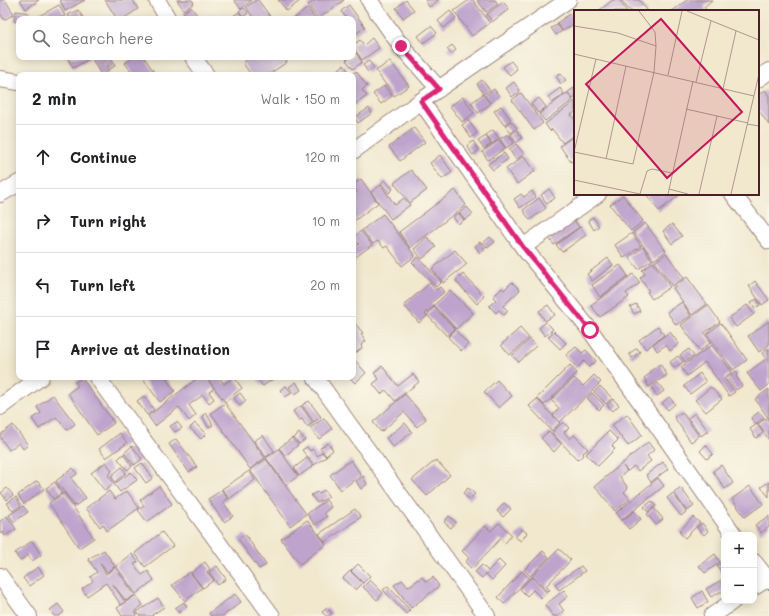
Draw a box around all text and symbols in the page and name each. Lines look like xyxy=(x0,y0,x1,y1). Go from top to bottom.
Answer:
inset map xyxy=(574,10,759,195)
search box xyxy=(16,16,356,60)
icon: search xyxy=(30,27,52,49)
text: Search here xyxy=(62,28,153,48)
route end xyxy=(392,37,410,55)
text: 2 min xyxy=(32,87,77,109)
text: Walk · 150 m xyxy=(260,90,340,107)
icon: ahead xyxy=(32,146,54,168)
text: Continue xyxy=(70,147,137,167)
text: 120 m xyxy=(304,148,340,165)
icon: right xyxy=(32,210,54,232)
text: Turn right xyxy=(70,211,147,231)
text: 10 m xyxy=(312,212,340,229)
icon: left xyxy=(32,274,54,296)
text: Turn left xyxy=(70,275,135,295)
text: 20 m xyxy=(310,276,340,293)
route start xyxy=(581,321,599,339)
icon: arrive xyxy=(32,338,54,360)
text: Arrive at destination xyxy=(70,339,230,359)
map controls xyxy=(721,532,757,604)
button: + xyxy=(721,532,757,568)
button: − xyxy=(721,568,757,604)

